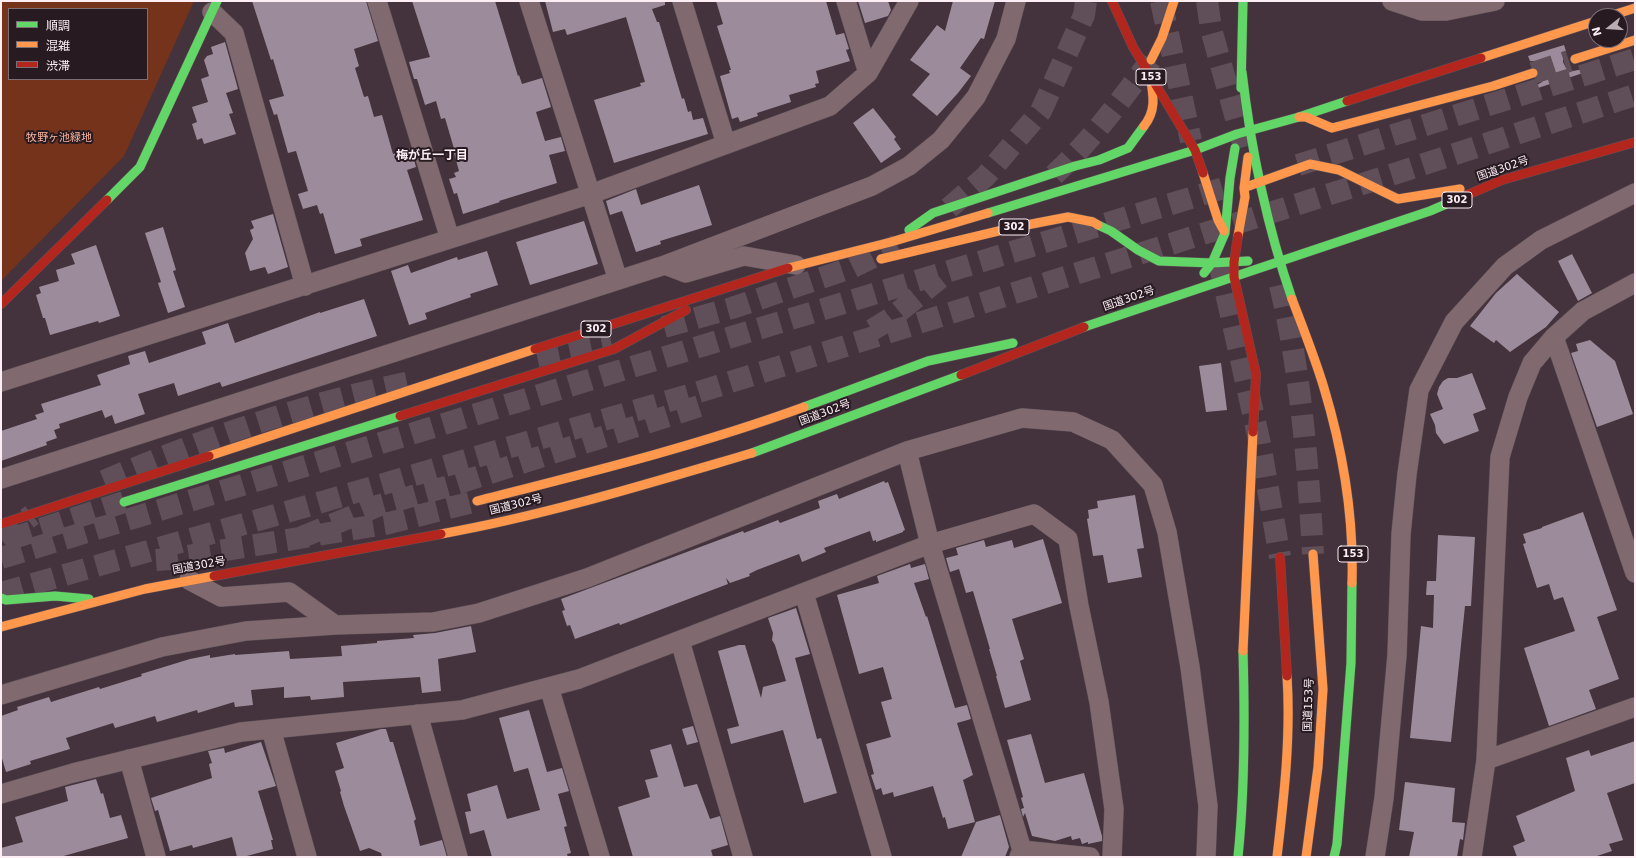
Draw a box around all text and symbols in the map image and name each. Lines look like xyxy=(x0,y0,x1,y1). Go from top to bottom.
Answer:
legend xyxy=(8,8,148,80)
north arrow xyxy=(1588,8,1628,48)
text: 順調 xyxy=(46,19,70,33)
text: N xyxy=(1589,25,1605,38)
text: 混雑 xyxy=(46,39,70,53)
text: 渋滞 xyxy=(46,59,70,73)
road number: 153 xyxy=(1136,69,1166,85)
park label: 牧野ヶ池緑地 xyxy=(26,131,92,145)
district label: 梅が丘一丁目 xyxy=(396,149,468,163)
street label: 国道302号 xyxy=(1475,154,1531,184)
road number: 302 xyxy=(1442,192,1472,208)
road number: 302 xyxy=(999,219,1029,235)
street label: 国道302号 xyxy=(1101,284,1157,314)
road number: 302 xyxy=(581,321,611,337)
street label: 国道302号 xyxy=(797,397,853,429)
street label: 国道302号 xyxy=(488,492,544,518)
road number: 153 xyxy=(1338,546,1368,562)
street label: 国道302号 xyxy=(171,555,227,577)
street label: 国道153号 xyxy=(1301,678,1317,732)

